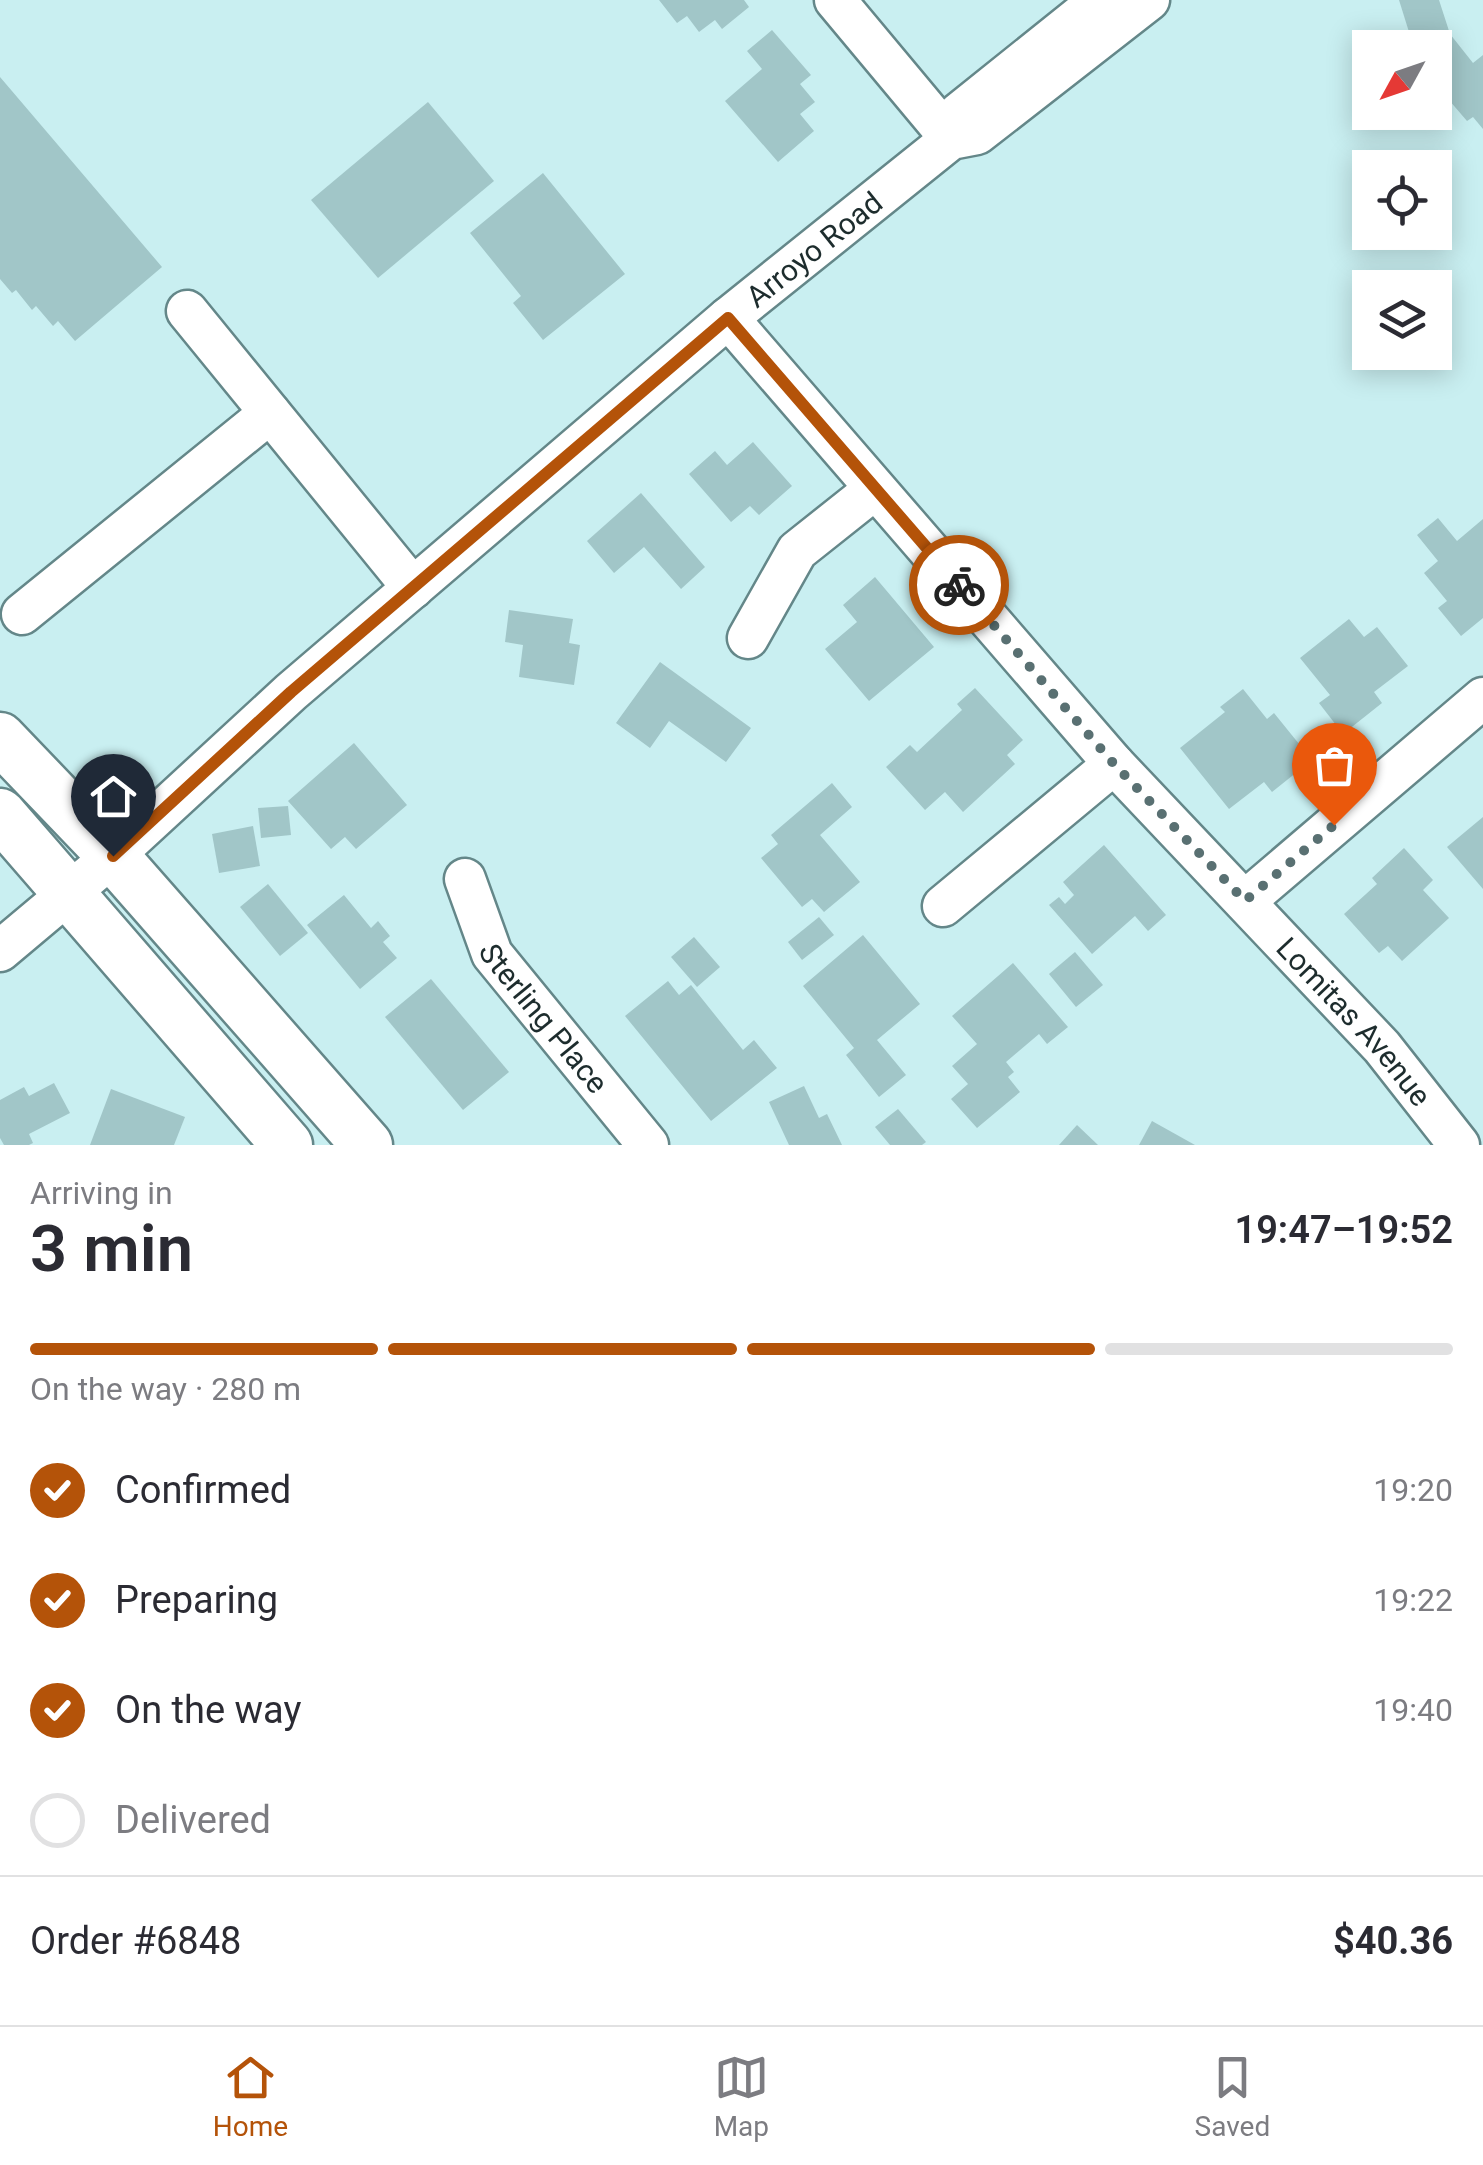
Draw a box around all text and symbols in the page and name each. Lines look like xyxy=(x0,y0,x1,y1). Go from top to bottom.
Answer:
north arrow xyxy=(1352,30,1452,130)
map controls xyxy=(1352,30,1452,370)
button: locate xyxy=(1352,150,1452,250)
street label: Arroyo Road xyxy=(739,184,889,314)
button: layers xyxy=(1352,270,1452,370)
courier xyxy=(909,535,1009,635)
icon: bike xyxy=(932,558,987,613)
pin xyxy=(1292,723,1377,826)
icon: bag xyxy=(1307,738,1362,793)
pin xyxy=(71,754,156,857)
icon: home xyxy=(86,769,141,824)
street label: Lomitas Avenue xyxy=(1270,930,1439,1112)
street label: Sterling Place xyxy=(472,939,616,1100)
text: Arriving in xyxy=(30,1174,173,1212)
text: 19:47–19:52 xyxy=(1234,1208,1453,1252)
text: 3 min xyxy=(30,1211,193,1287)
text: On the way · 280 m xyxy=(30,1370,301,1408)
icon: check xyxy=(30,1463,85,1518)
text: Confirmed xyxy=(115,1468,291,1512)
text: 19:20 xyxy=(1373,1471,1453,1509)
icon: check xyxy=(30,1573,85,1628)
text: Preparing xyxy=(115,1578,278,1622)
text: 19:22 xyxy=(1373,1581,1453,1619)
icon: check xyxy=(30,1683,85,1738)
text: On the way xyxy=(115,1688,301,1732)
text: 19:40 xyxy=(1373,1691,1453,1729)
text: Delivered xyxy=(115,1798,271,1842)
text: Order #6848 xyxy=(30,1919,241,1963)
text: $40.36 xyxy=(1333,1919,1453,1963)
tab: Home xyxy=(213,2050,288,2143)
tab: Map xyxy=(714,2050,769,2143)
tab: Saved xyxy=(1195,2050,1270,2143)

